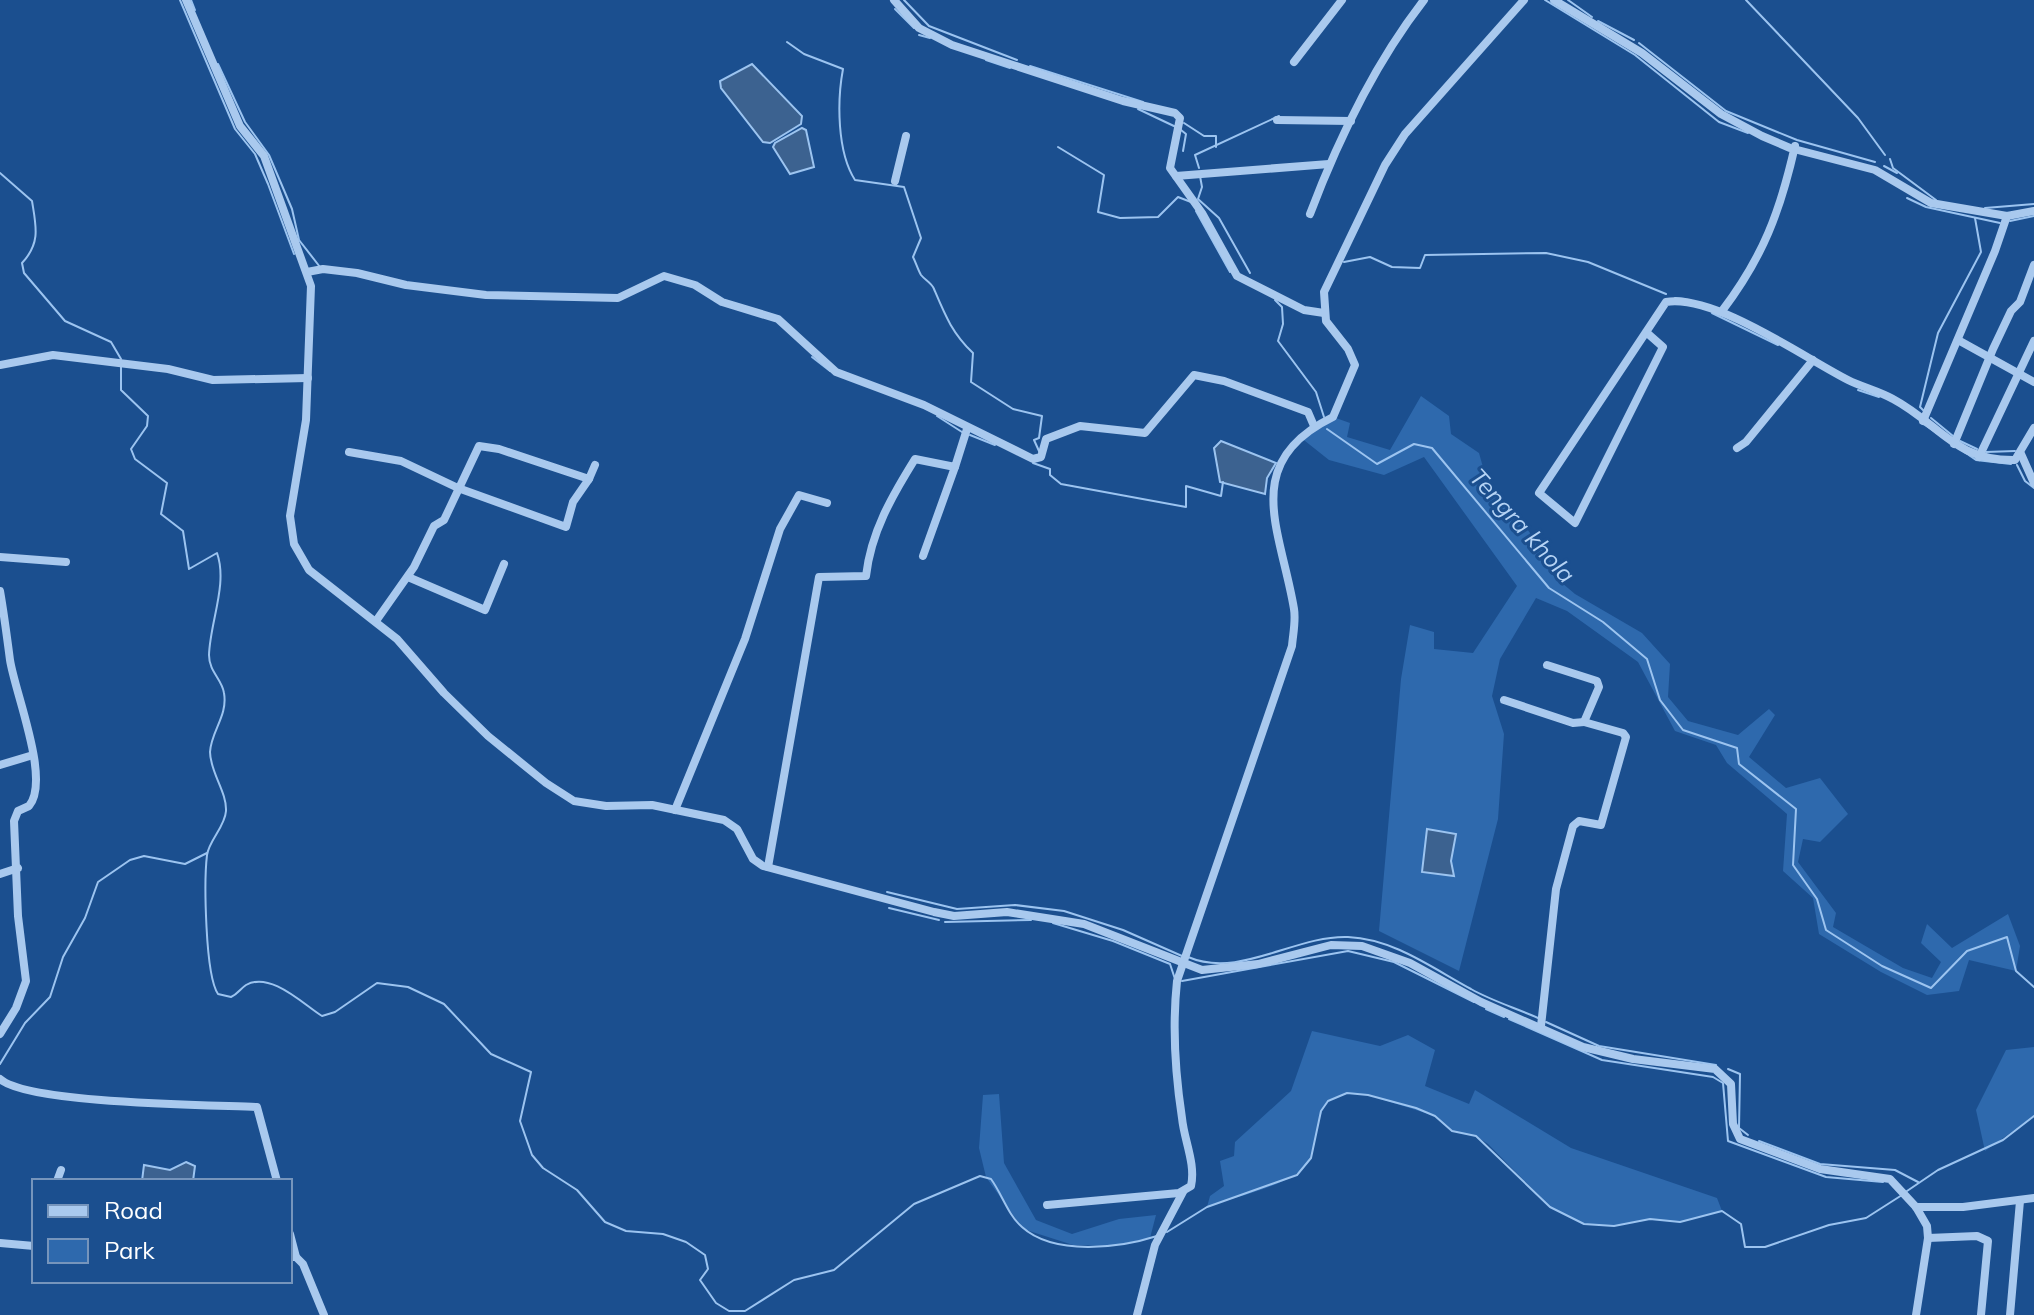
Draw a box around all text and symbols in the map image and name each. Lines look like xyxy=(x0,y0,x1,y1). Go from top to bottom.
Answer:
water label: Tengra khola xyxy=(1464,462,1582,589)
legend xyxy=(32,1179,292,1283)
text: Road xyxy=(104,1195,163,1225)
text: Park xyxy=(104,1235,155,1265)

